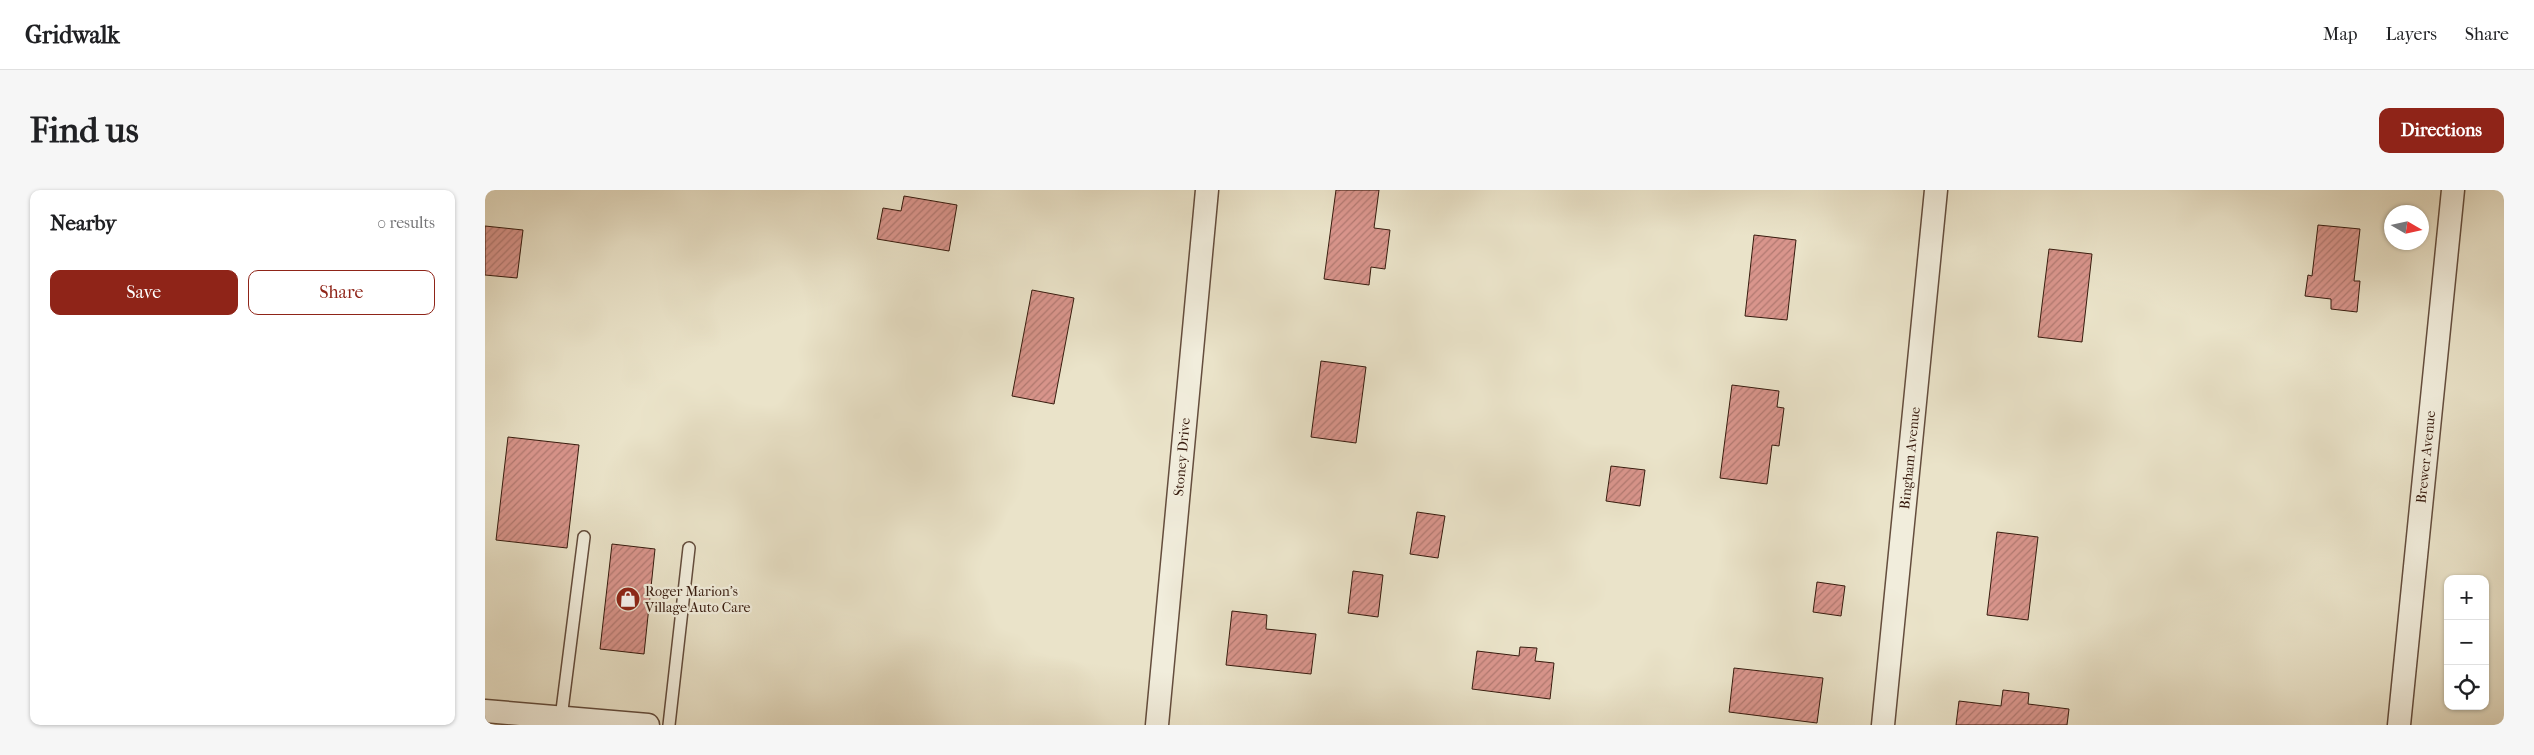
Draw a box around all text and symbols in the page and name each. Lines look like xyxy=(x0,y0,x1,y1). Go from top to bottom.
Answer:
text: Gridwalk xyxy=(25,21,120,49)
text: Map xyxy=(2323,24,2357,45)
text: Layers xyxy=(2385,24,2437,45)
text: Share xyxy=(2465,24,2509,45)
button: Directions xyxy=(2379,108,2504,153)
text: Find us xyxy=(30,110,139,151)
north arrow xyxy=(2384,205,2429,250)
text: Nearby xyxy=(50,211,116,235)
text: 0 results xyxy=(377,213,435,232)
button: Save xyxy=(50,270,238,315)
button: Share xyxy=(248,270,435,315)
street label: Bingham Avenue xyxy=(1896,406,1924,510)
street label: Brewer Avenue xyxy=(2413,410,2439,504)
street label: Stoney Drive xyxy=(1170,417,1194,497)
map controls xyxy=(2444,575,2489,710)
button: + xyxy=(2444,575,2489,620)
place label: Roger Marion's Village Auto Care xyxy=(644,583,751,616)
shop icon: Roger Marion's Village Auto Care xyxy=(615,586,641,612)
button: − xyxy=(2444,620,2489,665)
button: locate xyxy=(2444,665,2489,710)

